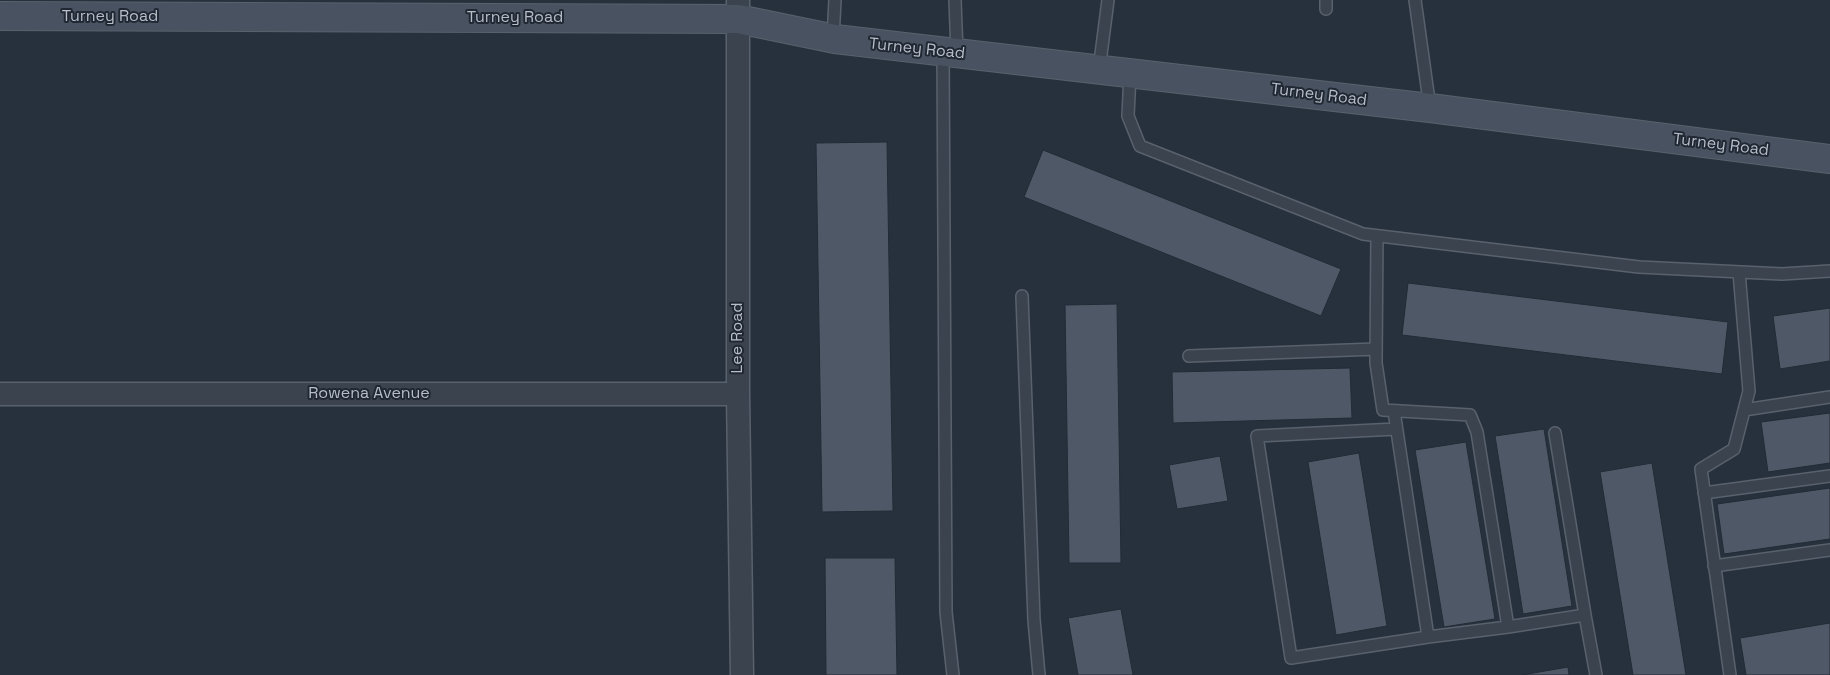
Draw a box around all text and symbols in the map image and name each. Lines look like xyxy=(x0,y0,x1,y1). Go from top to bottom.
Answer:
street label: Turney Road xyxy=(62,7,158,27)
street label: Turney Road xyxy=(467,8,563,28)
street label: Turney Road xyxy=(868,34,966,64)
street label: Turney Road xyxy=(1270,80,1368,110)
street label: Turney Road xyxy=(1672,130,1770,160)
street label: Lee Road xyxy=(728,302,748,374)
street label: Rowena Avenue xyxy=(308,384,430,404)

